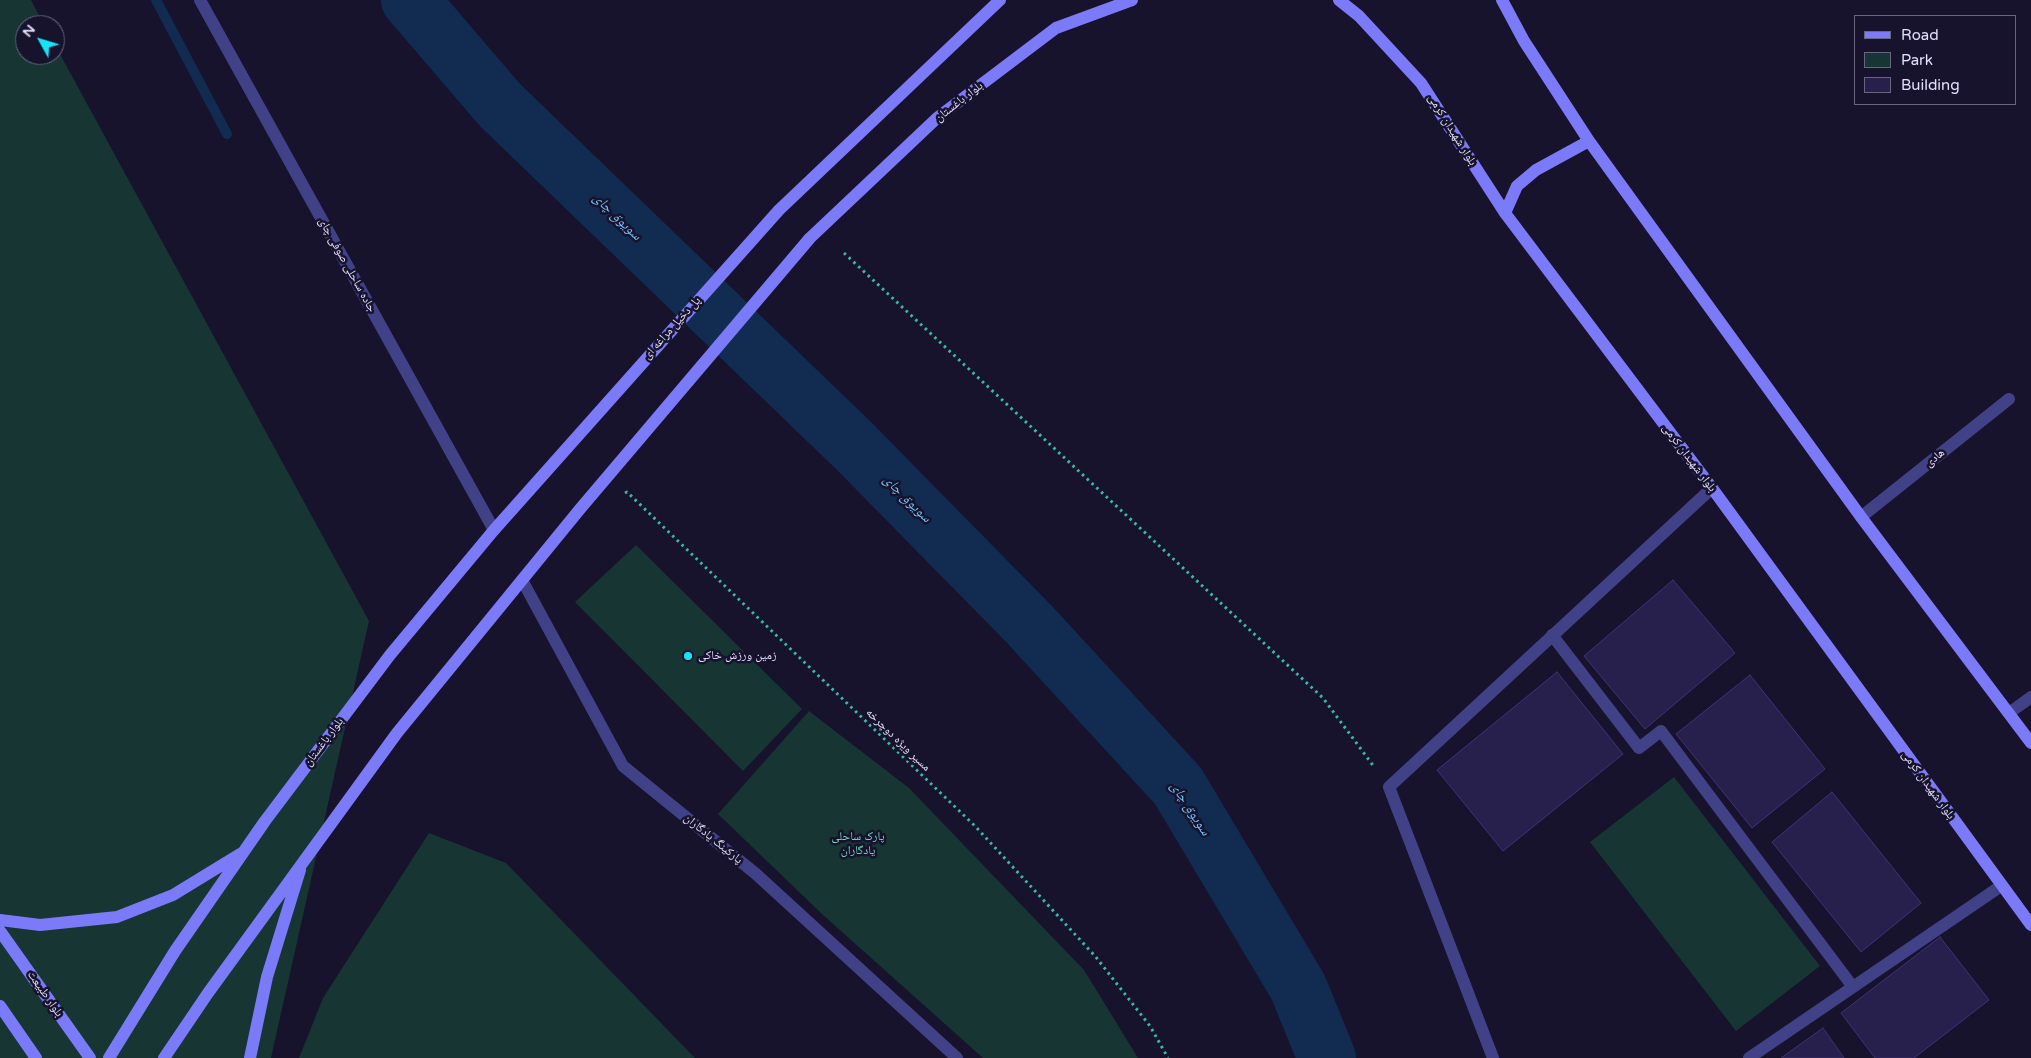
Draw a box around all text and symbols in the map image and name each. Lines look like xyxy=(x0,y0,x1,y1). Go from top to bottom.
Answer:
north arrow xyxy=(15,15,65,65)
legend xyxy=(1854,15,2016,105)
text: N xyxy=(19,21,39,41)
text: Road xyxy=(1901,26,1939,44)
text: Park xyxy=(1901,51,1933,69)
text: Building xyxy=(1901,76,1960,94)
street label: بلوار باغستان xyxy=(932,79,986,125)
street label: بلوار شهیدان کرمی xyxy=(1424,92,1480,168)
water label: سویوق چای xyxy=(589,190,645,244)
street label: جاده ساحلی صوفی چای xyxy=(315,215,379,315)
street label: پل دخیل مراغه ای xyxy=(640,294,704,362)
street label: بلوار شهیدان کرمی xyxy=(1659,421,1719,495)
street label: هادی xyxy=(1922,446,1948,470)
water label: سویوق چای xyxy=(880,472,934,526)
place label: زمین ورزش خاکی xyxy=(698,649,777,663)
marker: زمین ورزش خاکی xyxy=(682,650,694,662)
street label: مسیر ویژه دوچرخه xyxy=(863,705,933,775)
street label: بلوار باغستان xyxy=(301,715,347,769)
street label: بلوار شهیدان کرمی xyxy=(1898,748,1958,822)
water label: سویوق چای xyxy=(1166,779,1214,839)
street label: پارکینگ یادگاران xyxy=(681,811,745,867)
park label: پارک ساحلی یادگاران xyxy=(831,830,885,858)
street label: بلوار طبیعت xyxy=(24,968,66,1020)

